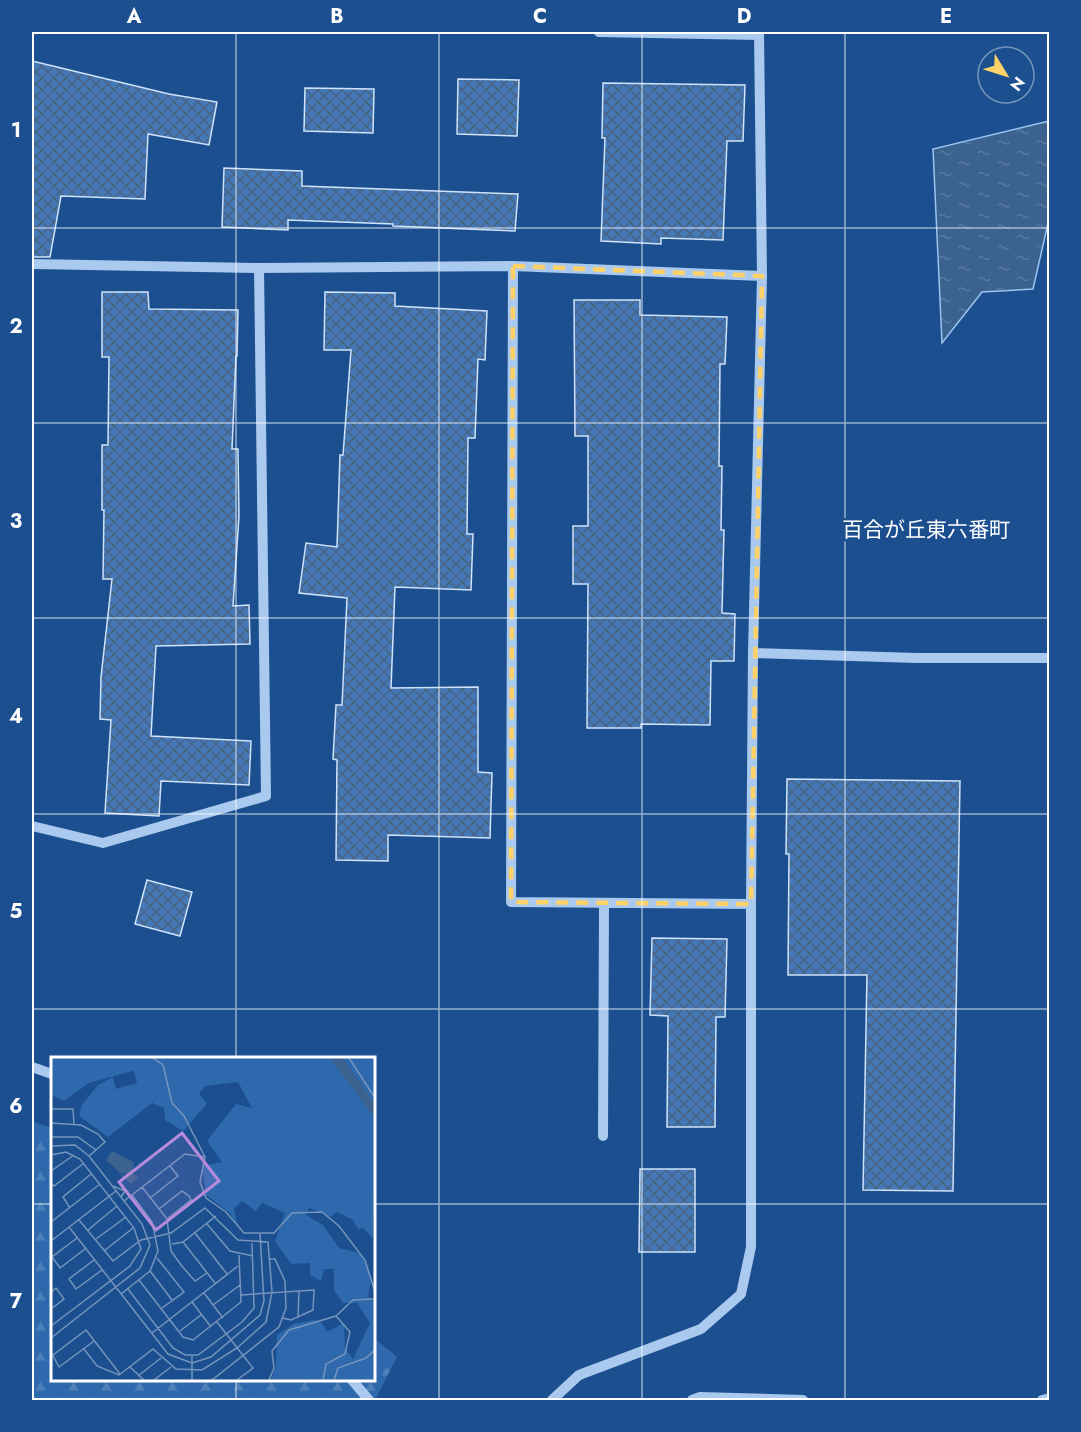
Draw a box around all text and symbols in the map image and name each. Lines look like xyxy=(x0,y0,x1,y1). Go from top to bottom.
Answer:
text: A xyxy=(126,2,142,31)
text: B xyxy=(330,2,344,31)
text: C xyxy=(533,2,547,31)
text: D xyxy=(737,2,751,31)
text: E xyxy=(940,2,952,31)
north arrow xyxy=(976,45,1036,105)
text: N xyxy=(1004,72,1030,96)
text: 1 xyxy=(11,116,21,145)
text: 2 xyxy=(9,312,23,341)
text: 3 xyxy=(10,507,22,536)
district label: 百合が丘東六番町 xyxy=(842,515,1010,545)
text: 4 xyxy=(9,702,23,731)
text: 5 xyxy=(10,897,23,926)
inset map xyxy=(51,1057,375,1381)
text: 6 xyxy=(9,1092,23,1121)
text: 7 xyxy=(10,1287,23,1316)

